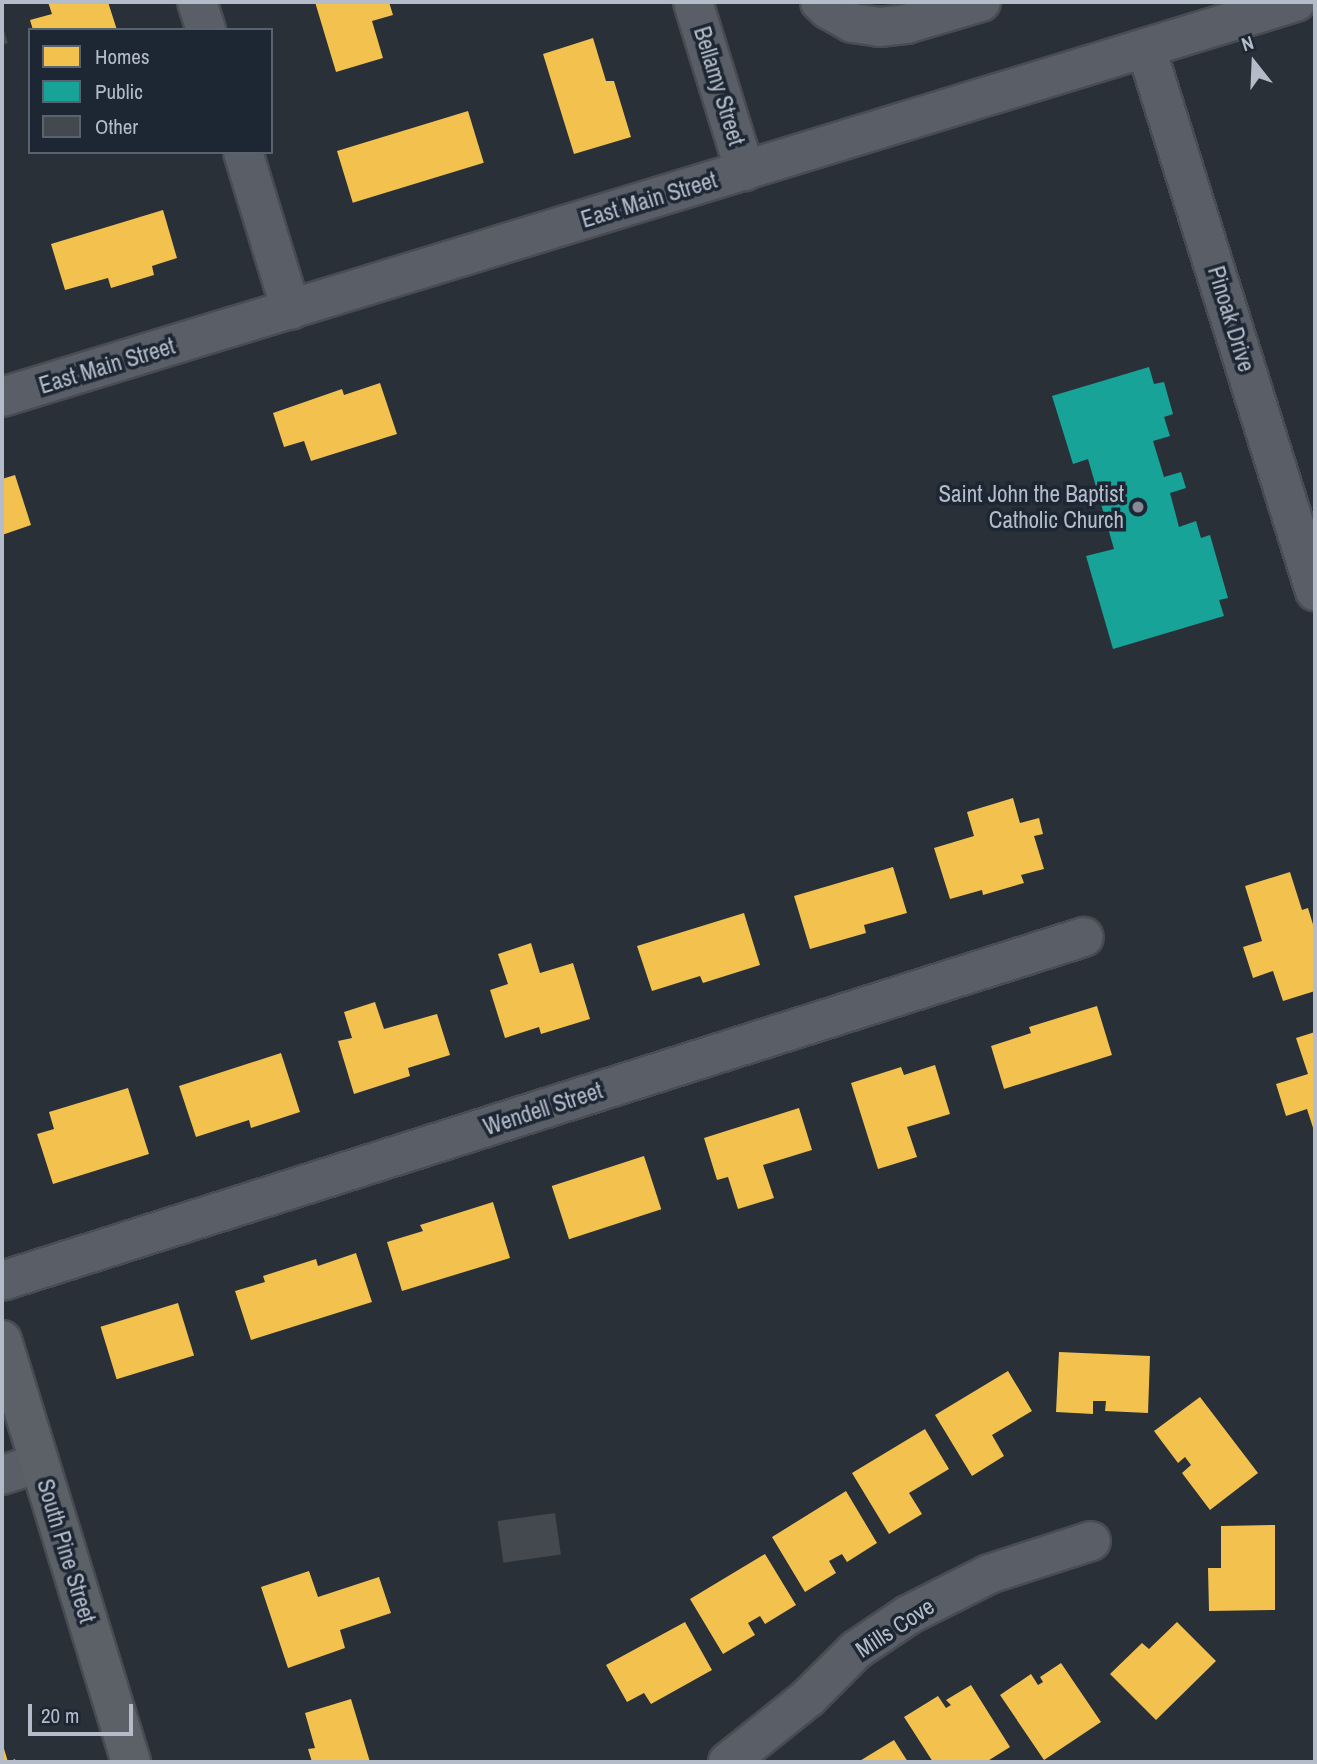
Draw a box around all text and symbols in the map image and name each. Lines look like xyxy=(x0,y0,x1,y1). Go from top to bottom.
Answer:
street label: Bellamy Street xyxy=(688,23,750,149)
legend xyxy=(28,28,273,154)
north arrow xyxy=(1219,28,1289,98)
text: N xyxy=(1238,29,1257,57)
text: Homes xyxy=(95,42,150,71)
text: Public xyxy=(95,77,143,106)
text: Other xyxy=(95,112,138,141)
street label: East Main Street xyxy=(578,166,720,234)
street label: Pinoak Drive xyxy=(1202,263,1260,375)
street label: East Main Street xyxy=(36,332,178,400)
place label: Saint John the Baptist Catholic Church xyxy=(938,480,1124,534)
marker: Saint John the Baptist Catholic Church xyxy=(1130,499,1146,515)
street label: Wendell Street xyxy=(480,1077,606,1141)
street label: South Pine Street xyxy=(31,1476,101,1626)
street label: Mills Cove xyxy=(851,1592,939,1664)
scale bar xyxy=(32,1690,136,1734)
text: 20 m xyxy=(41,1701,79,1730)

